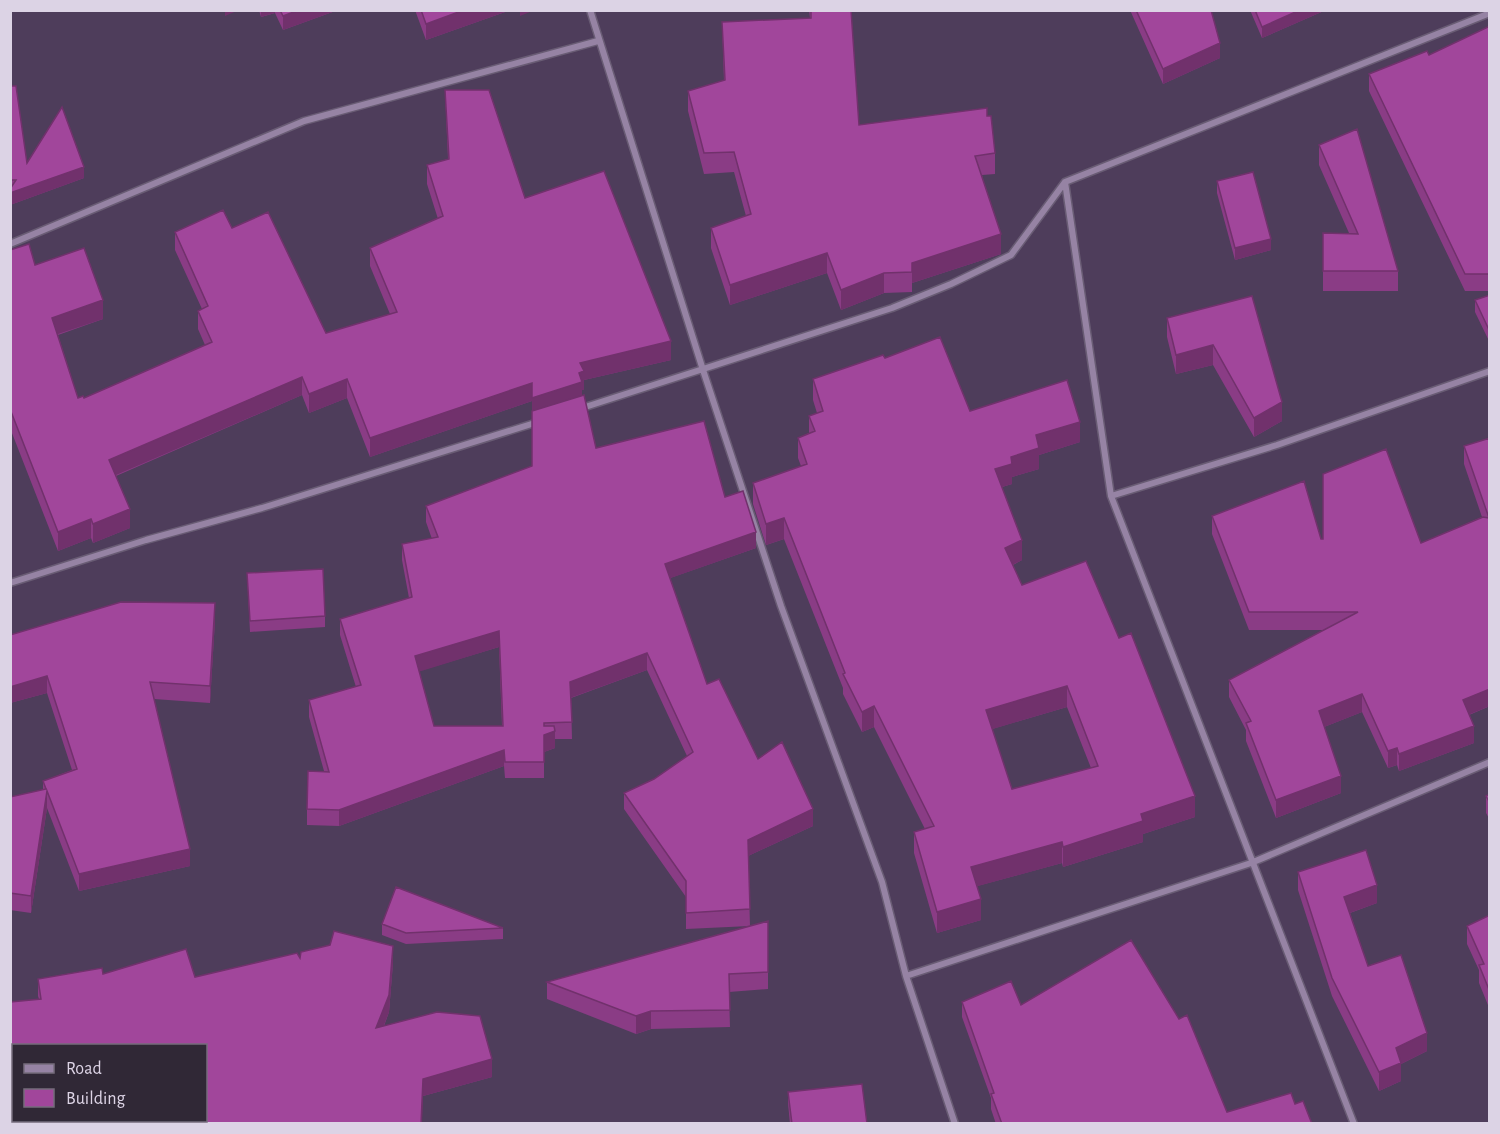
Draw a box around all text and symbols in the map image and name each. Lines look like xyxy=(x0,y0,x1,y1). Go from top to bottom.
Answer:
legend xyxy=(12,1044,207,1122)
text: Road xyxy=(66,1060,102,1078)
text: Building xyxy=(66,1090,126,1108)

